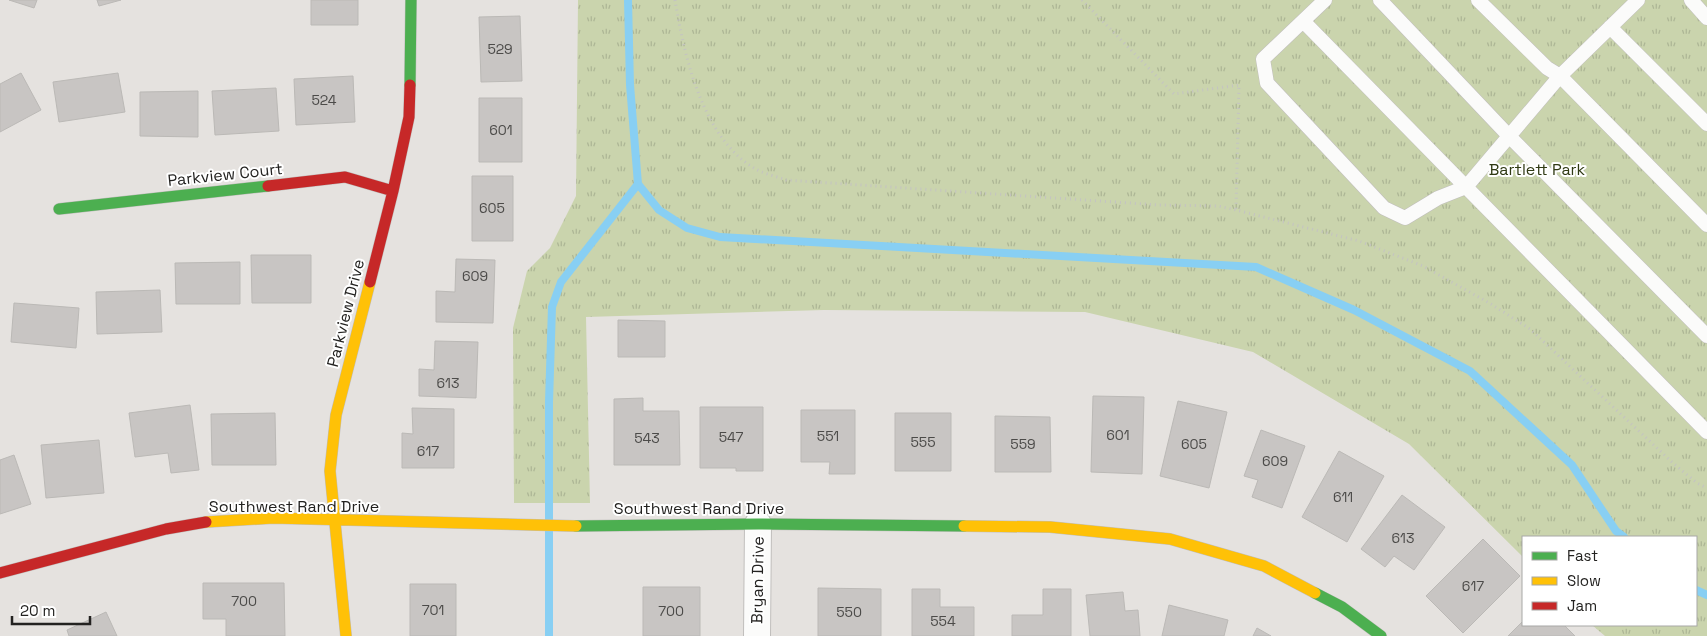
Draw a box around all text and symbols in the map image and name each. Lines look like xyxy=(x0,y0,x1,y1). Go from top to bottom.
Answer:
house number: 529 xyxy=(487,40,513,58)
house number: 524 xyxy=(311,91,337,109)
house number: 601 xyxy=(489,121,513,139)
street label: Parkview Court xyxy=(167,158,284,191)
park label: Bartlett Park xyxy=(1489,159,1586,180)
house number: 605 xyxy=(479,199,505,217)
street label: Parkview Drive xyxy=(322,257,369,369)
house number: 609 xyxy=(462,267,488,285)
house number: 613 xyxy=(437,374,459,392)
house number: 601 xyxy=(1106,426,1130,444)
house number: 551 xyxy=(817,427,839,445)
house number: 547 xyxy=(719,428,743,446)
house number: 543 xyxy=(634,429,660,447)
house number: 555 xyxy=(910,433,936,451)
house number: 559 xyxy=(1010,435,1036,453)
house number: 605 xyxy=(1181,435,1207,453)
house number: 617 xyxy=(417,442,439,460)
house number: 609 xyxy=(1262,452,1288,470)
house number: 611 xyxy=(1333,488,1353,506)
street label: Southwest Rand Drive xyxy=(209,496,379,517)
street label: Southwest Rand Drive xyxy=(614,498,784,519)
house number: 613 xyxy=(1392,529,1414,547)
street label: Bryan Drive xyxy=(746,536,769,624)
legend xyxy=(1522,536,1697,626)
text: Fast xyxy=(1567,546,1598,565)
text: Slow xyxy=(1567,571,1601,590)
house number: 617 xyxy=(1462,577,1484,595)
house number: 700 xyxy=(231,592,257,610)
scale bar xyxy=(12,594,90,626)
text: Jam xyxy=(1567,596,1597,615)
text: 20 m xyxy=(20,601,55,620)
house number: 701 xyxy=(422,601,444,619)
house number: 700 xyxy=(658,602,684,620)
house number: 550 xyxy=(836,603,862,621)
house number: 554 xyxy=(930,612,956,630)

